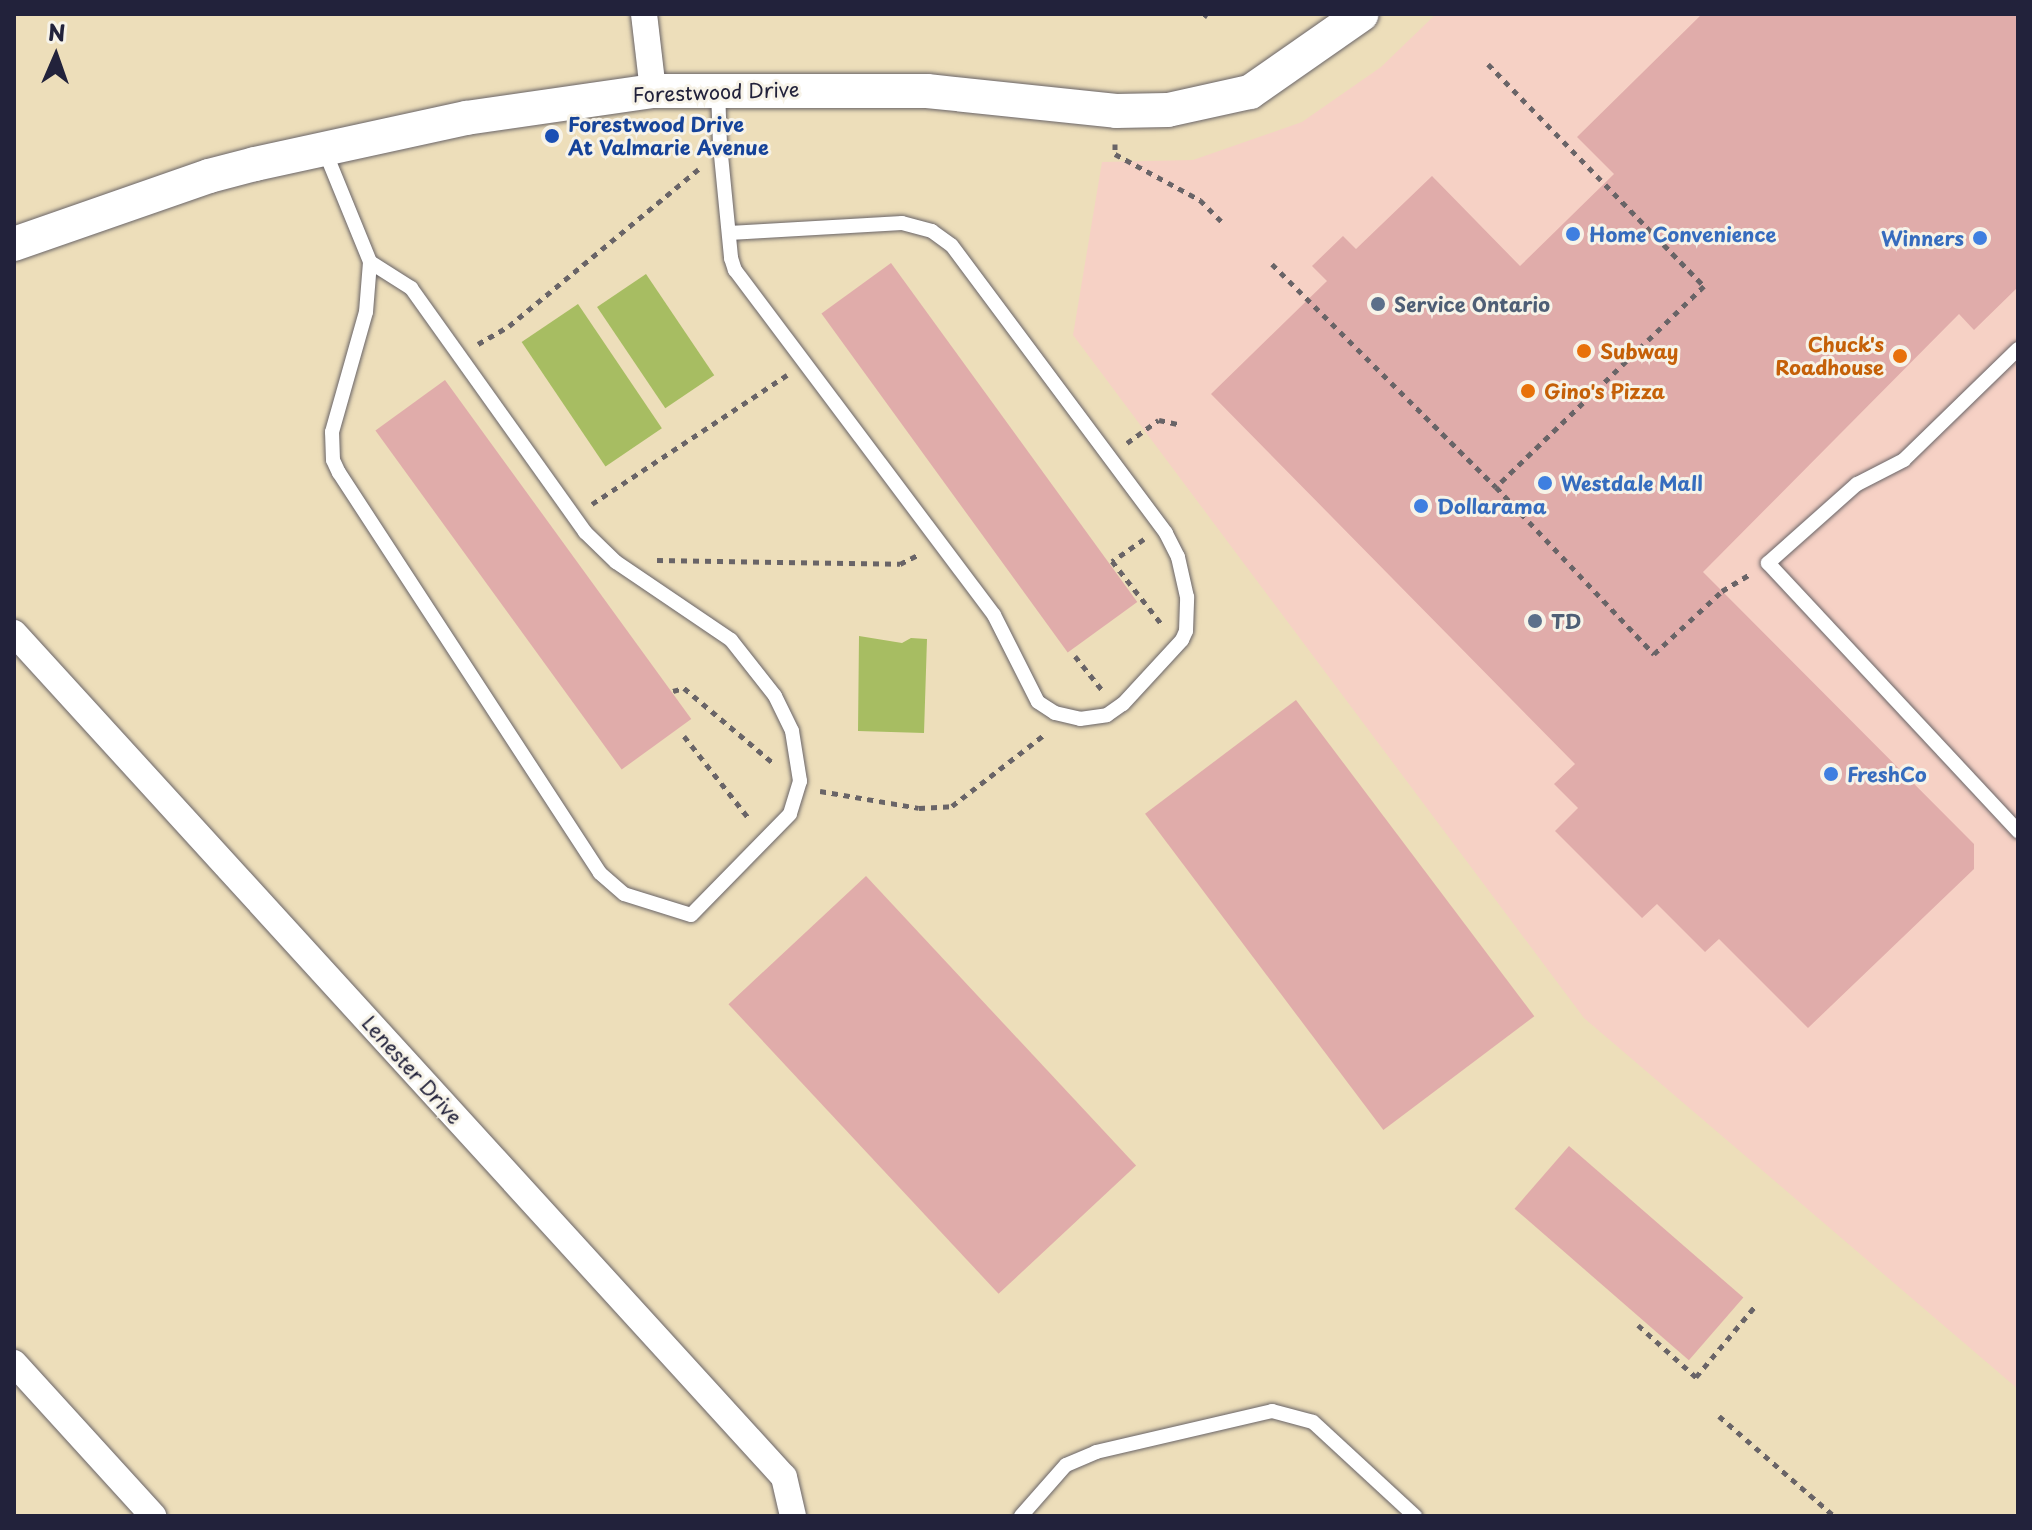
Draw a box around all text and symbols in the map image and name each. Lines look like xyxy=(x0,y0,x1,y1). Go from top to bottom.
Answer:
text: N xyxy=(48,15,66,48)
north arrow xyxy=(16,16,96,96)
street label: Forestwood Drive xyxy=(632,77,800,107)
place label: Forestwood Drive At Valmarie Avenue xyxy=(568,112,769,159)
marker: Forestwood Drive At Valmarie Avenue xyxy=(543,127,561,145)
place label: Home Convenience xyxy=(1589,222,1777,246)
marker: Home Convenience xyxy=(1564,225,1582,243)
place label: Winners xyxy=(1881,226,1964,250)
marker: Winners xyxy=(1971,229,1989,247)
place label: Service Ontario xyxy=(1394,292,1551,316)
marker: Service Ontario xyxy=(1369,295,1387,313)
place label: Chuck's Roadhouse xyxy=(1775,332,1884,379)
place label: Subway xyxy=(1600,339,1678,363)
marker: Subway xyxy=(1575,342,1593,360)
marker: Chuck's Roadhouse xyxy=(1891,347,1909,365)
place label: Gino's Pizza xyxy=(1544,379,1665,403)
marker: Gino's Pizza xyxy=(1519,382,1537,400)
place label: Westdale Mall xyxy=(1561,471,1704,495)
marker: Westdale Mall xyxy=(1536,474,1554,492)
place label: Dollarama xyxy=(1437,494,1547,518)
marker: Dollarama xyxy=(1412,497,1430,515)
place label: TD xyxy=(1551,609,1581,633)
marker: TD xyxy=(1526,612,1544,630)
place label: FreshCo xyxy=(1847,762,1927,786)
marker: FreshCo xyxy=(1822,765,1840,783)
street label: Lenester Drive xyxy=(357,1010,467,1130)

